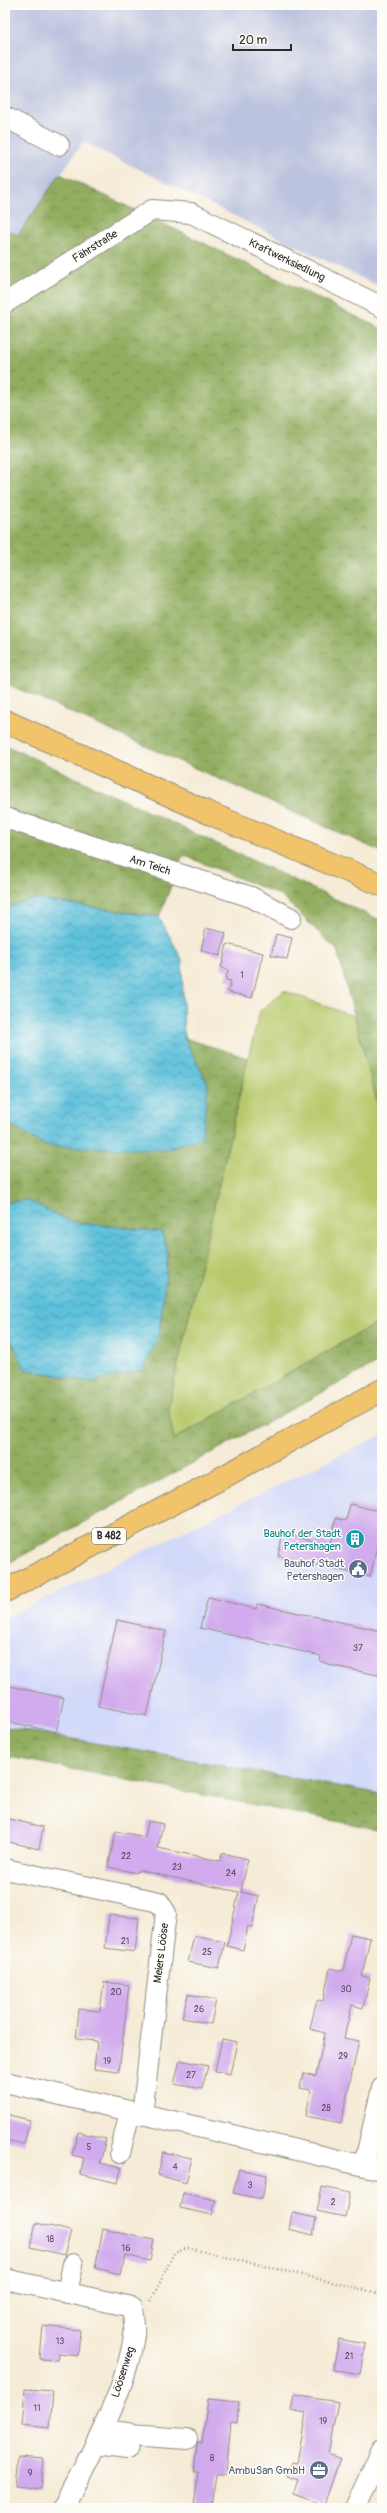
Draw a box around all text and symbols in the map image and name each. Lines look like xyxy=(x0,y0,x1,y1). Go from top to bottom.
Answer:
scale bar xyxy=(233,26,291,52)
text: 20 m xyxy=(239,33,268,48)
street label: Fährstraße xyxy=(70,227,120,265)
street label: Kraftwerksiedlung xyxy=(247,236,328,284)
street label: Am Teich xyxy=(128,852,172,878)
house number: 1 xyxy=(240,970,244,981)
place label: Bauhof der Stadt Petershagen xyxy=(263,1527,342,1553)
road number: B 482 xyxy=(92,1528,126,1544)
building icon: Bauhof der Stadt Petershagen xyxy=(344,1528,366,1550)
place label: Bauhof Stadt Petershagen xyxy=(284,1557,345,1583)
public building icon: Bauhof Stadt Petershagen xyxy=(347,1558,369,1580)
house number: 37 xyxy=(353,1643,363,1654)
house number: 22 xyxy=(121,1851,131,1862)
house number: 23 xyxy=(172,1862,182,1873)
house number: 24 xyxy=(226,1868,237,1879)
street label: Meiers Lööse xyxy=(151,1922,171,1984)
house number: 21 xyxy=(121,1936,129,1947)
house number: 25 xyxy=(202,1947,212,1958)
house number: 30 xyxy=(340,1984,352,1995)
house number: 20 xyxy=(110,1987,122,1998)
house number: 26 xyxy=(194,2004,204,2015)
house number: 29 xyxy=(338,2051,348,2062)
house number: 19 xyxy=(103,2056,111,2067)
house number: 27 xyxy=(186,2070,196,2081)
house number: 28 xyxy=(321,2103,331,2114)
house number: 5 xyxy=(87,2142,92,2153)
house number: 4 xyxy=(172,2162,178,2173)
house number: 3 xyxy=(247,2180,253,2191)
house number: 2 xyxy=(330,2197,336,2208)
house number: 18 xyxy=(46,2234,54,2245)
house number: 16 xyxy=(122,2243,130,2254)
house number: 13 xyxy=(56,2336,64,2347)
street label: Löösenweg xyxy=(109,2344,138,2399)
house number: 21 xyxy=(345,2351,353,2362)
house number: 11 xyxy=(33,2403,41,2414)
house number: 19 xyxy=(319,2416,327,2427)
house number: 8 xyxy=(210,2453,215,2464)
office icon: AmbuSan GmbH xyxy=(308,2459,330,2481)
place label: AmbuSan GmbH xyxy=(228,2464,305,2477)
house number: 9 xyxy=(28,2468,33,2479)

